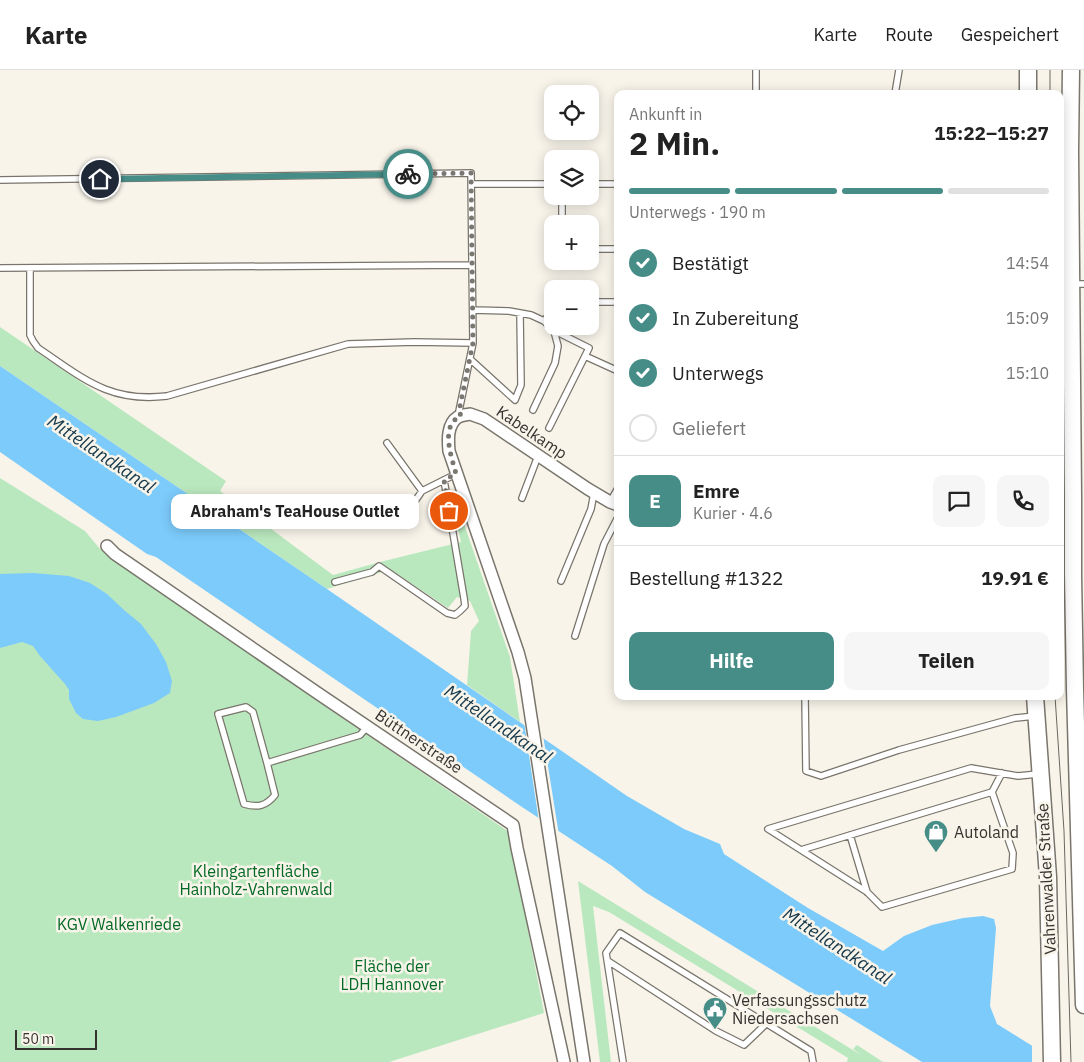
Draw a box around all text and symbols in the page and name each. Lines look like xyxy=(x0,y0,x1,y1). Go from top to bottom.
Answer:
text: Karte xyxy=(25,19,88,51)
text: Karte xyxy=(814,23,857,46)
text: Route xyxy=(885,23,933,46)
text: Gespeichert xyxy=(961,23,1059,46)
map controls xyxy=(544,85,599,335)
button: locate xyxy=(544,85,599,140)
text: Ankunft in xyxy=(629,104,702,124)
text: 15:22–15:27 xyxy=(934,121,1049,145)
text: 2 Min. xyxy=(629,122,720,164)
courier xyxy=(383,149,433,199)
button: layers xyxy=(544,150,599,205)
pin xyxy=(79,158,121,200)
icon: bike xyxy=(394,160,422,188)
icon: home xyxy=(86,165,114,193)
text: Unterwegs · 190 m xyxy=(629,202,766,222)
button: + xyxy=(544,215,599,270)
icon: check xyxy=(629,249,657,277)
text: Bestätigt xyxy=(672,251,749,275)
text: 14:54 xyxy=(1006,253,1049,273)
button: − xyxy=(544,280,599,335)
icon: check xyxy=(629,304,657,332)
text: In Zubereitung xyxy=(672,306,798,330)
text: 15:09 xyxy=(1006,308,1049,328)
icon: check xyxy=(629,359,657,387)
text: Unterwegs xyxy=(672,361,764,385)
text: 15:10 xyxy=(1006,363,1049,383)
street label: Kabelkamp xyxy=(493,401,571,463)
water label: Mittellandkanal xyxy=(43,409,160,498)
text: Geliefert xyxy=(672,416,746,440)
button: chat xyxy=(933,475,985,527)
button: phone xyxy=(997,475,1049,527)
text: Emre xyxy=(693,479,740,503)
text: E xyxy=(649,489,661,513)
pin xyxy=(428,490,470,532)
callout: Abraham's TeaHouse Outlet xyxy=(172,494,419,528)
icon: bag xyxy=(435,497,463,525)
text: Abraham's TeaHouse Outlet xyxy=(190,501,400,521)
text: Kurier · 4.6 xyxy=(693,503,773,523)
text: Bestellung #1322 xyxy=(629,566,783,590)
text: 19.91 € xyxy=(981,566,1049,590)
button: Hilfe xyxy=(629,632,834,690)
button: Teilen xyxy=(844,632,1049,690)
water label: Mittellandkanal xyxy=(440,679,557,768)
street label: Büttnerstraße xyxy=(372,704,467,778)
street label: Vahrenwalder Straße xyxy=(1032,803,1060,955)
shop icon: Autoland xyxy=(923,819,949,853)
place label: Autoland xyxy=(954,822,1019,842)
park label: Kleingartenfläche Hainholz-Vahrenwald xyxy=(179,861,333,899)
water label: Mittellandkanal xyxy=(779,902,896,989)
park label: KGV Walkenriede xyxy=(57,914,181,934)
park label: Fläche der LDH Hannover xyxy=(340,956,444,994)
place label: Verfassungsschutz Niedersachsen xyxy=(732,990,867,1028)
public building icon: Verfassungsschutz Niedersachsen xyxy=(702,996,728,1030)
scale bar xyxy=(15,1027,98,1050)
text: 50 m xyxy=(22,1030,54,1048)

